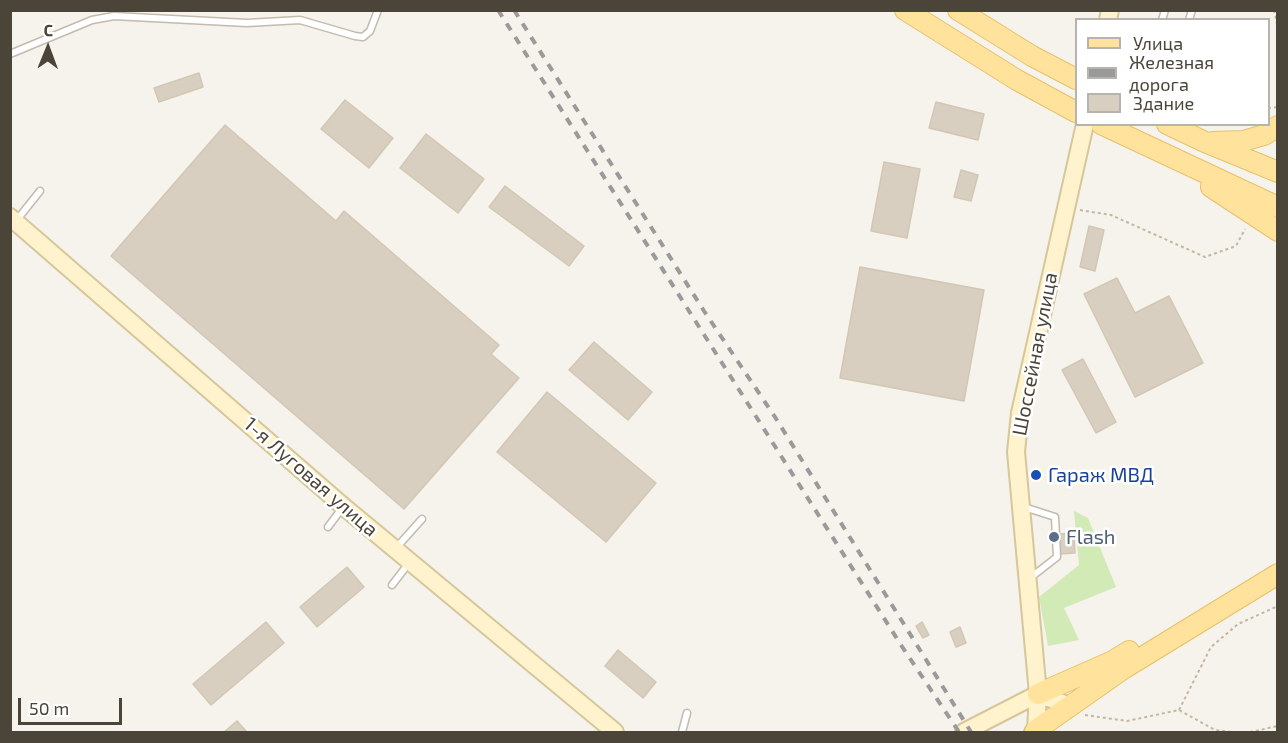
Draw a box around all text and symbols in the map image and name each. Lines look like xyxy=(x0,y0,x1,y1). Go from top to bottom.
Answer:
north arrow xyxy=(18,18,78,78)
legend xyxy=(1075,18,1270,126)
text: С xyxy=(43,20,53,39)
text: Улица xyxy=(1133,32,1183,54)
text: Железная дорога xyxy=(1129,51,1214,95)
text: Здание xyxy=(1133,92,1194,114)
street label: Шоссейная улица xyxy=(1007,270,1063,438)
street label: 1-я Луговая улица xyxy=(239,412,383,542)
place label: Гараж МВД xyxy=(1048,463,1154,487)
marker: Гараж МВД xyxy=(1029,468,1043,482)
place label: Flash xyxy=(1066,525,1115,549)
marker: Flash xyxy=(1047,530,1061,544)
scale bar xyxy=(21,686,124,724)
text: 50 m xyxy=(29,697,69,719)

